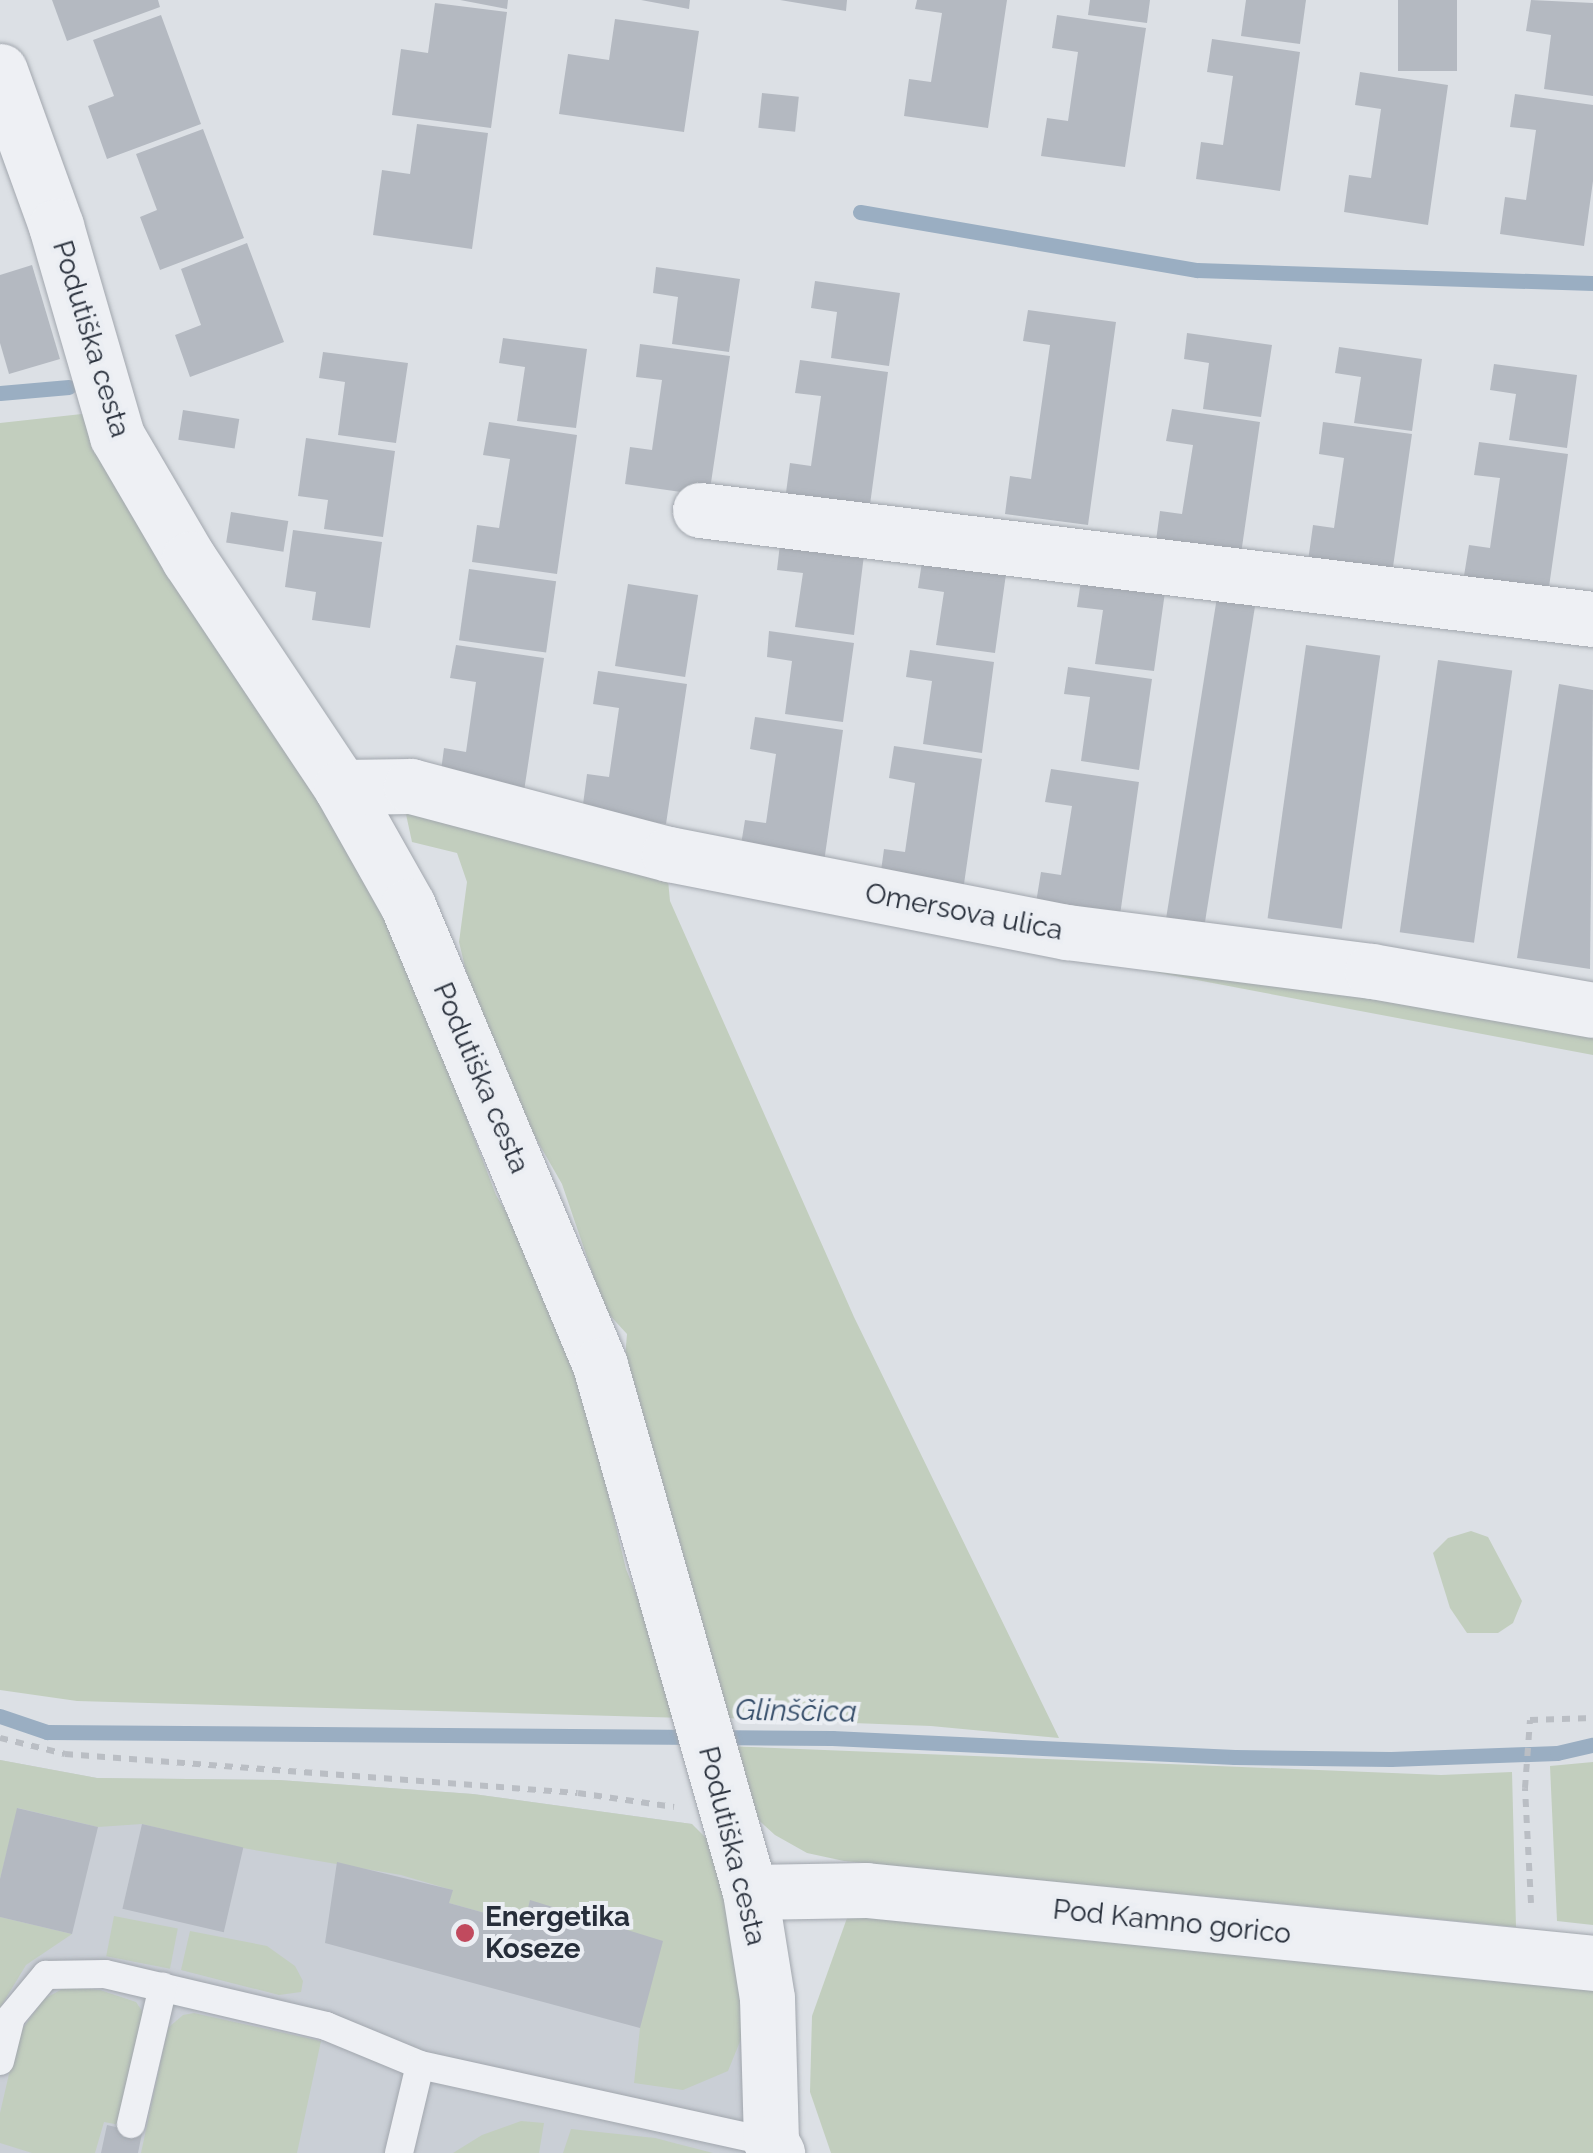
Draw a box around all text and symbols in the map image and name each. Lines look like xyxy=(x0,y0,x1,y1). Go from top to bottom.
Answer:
street label: Podutiška cesta xyxy=(45,237,137,441)
street label: Omersova ulica xyxy=(862,876,1066,948)
street label: Podutiška cesta xyxy=(426,978,536,1178)
water label: Glinščica xyxy=(735,1692,857,1730)
street label: Podutiška cesta xyxy=(691,1743,773,1949)
street label: Pod Kamno gorico xyxy=(1051,1893,1293,1951)
place label: Energetika Koseze xyxy=(485,1900,630,1966)
marker: Energetika Koseze xyxy=(454,1922,476,1944)

